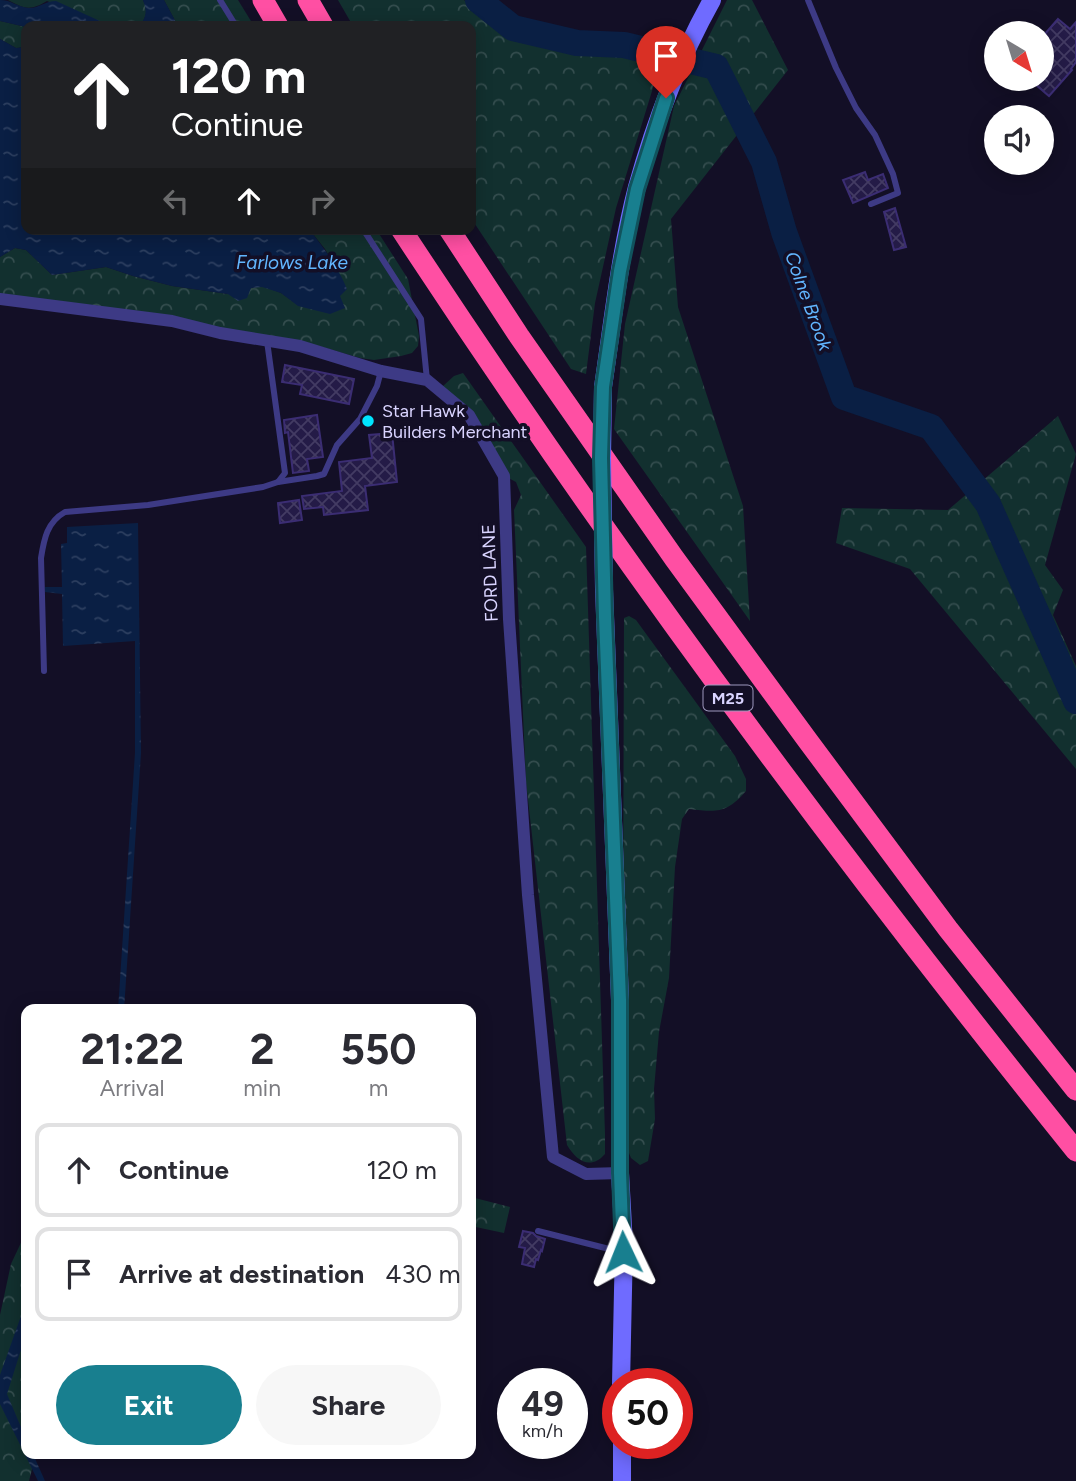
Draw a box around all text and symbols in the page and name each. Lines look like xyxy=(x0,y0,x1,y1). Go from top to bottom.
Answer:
north arrow xyxy=(984,21,1054,91)
map controls xyxy=(984,21,1054,175)
pin xyxy=(636,26,696,98)
icon: arrive xyxy=(647,37,685,75)
text: 120 m xyxy=(171,46,306,105)
icon: ahead xyxy=(56,49,147,140)
button: sound xyxy=(984,105,1054,175)
text: Continue xyxy=(171,106,303,144)
icon: left xyxy=(157,182,195,220)
icon: ahead xyxy=(230,182,268,220)
icon: right xyxy=(303,182,341,220)
water label: Colne Brook xyxy=(780,248,837,355)
water label: Farlows Lake xyxy=(236,251,349,274)
place label: Star Hawk Builders Merchant xyxy=(382,400,528,443)
marker: Star Hawk Builders Merchant xyxy=(360,413,376,429)
street label: FORD LANE xyxy=(477,524,503,622)
road number: M25 xyxy=(704,685,752,710)
text: 21:22 xyxy=(80,1024,184,1075)
text: 2 xyxy=(250,1024,274,1075)
text: 550 xyxy=(340,1024,417,1075)
text: Arrival xyxy=(100,1074,165,1102)
text: min xyxy=(243,1074,281,1102)
text: m xyxy=(369,1074,388,1102)
icon: ahead xyxy=(60,1151,98,1189)
text: Continue xyxy=(119,1154,229,1186)
text: 120 m xyxy=(367,1154,437,1186)
position arrow xyxy=(586,1215,660,1289)
icon: arrive xyxy=(60,1255,98,1293)
text: Arrive at destination xyxy=(119,1258,364,1290)
text: 430 m xyxy=(385,1258,461,1290)
button: Exit xyxy=(56,1365,242,1445)
button: Share xyxy=(256,1365,441,1445)
speed limit sign: 50 xyxy=(602,1368,693,1459)
text: 49 xyxy=(521,1383,564,1425)
text: km/h xyxy=(522,1420,563,1442)

